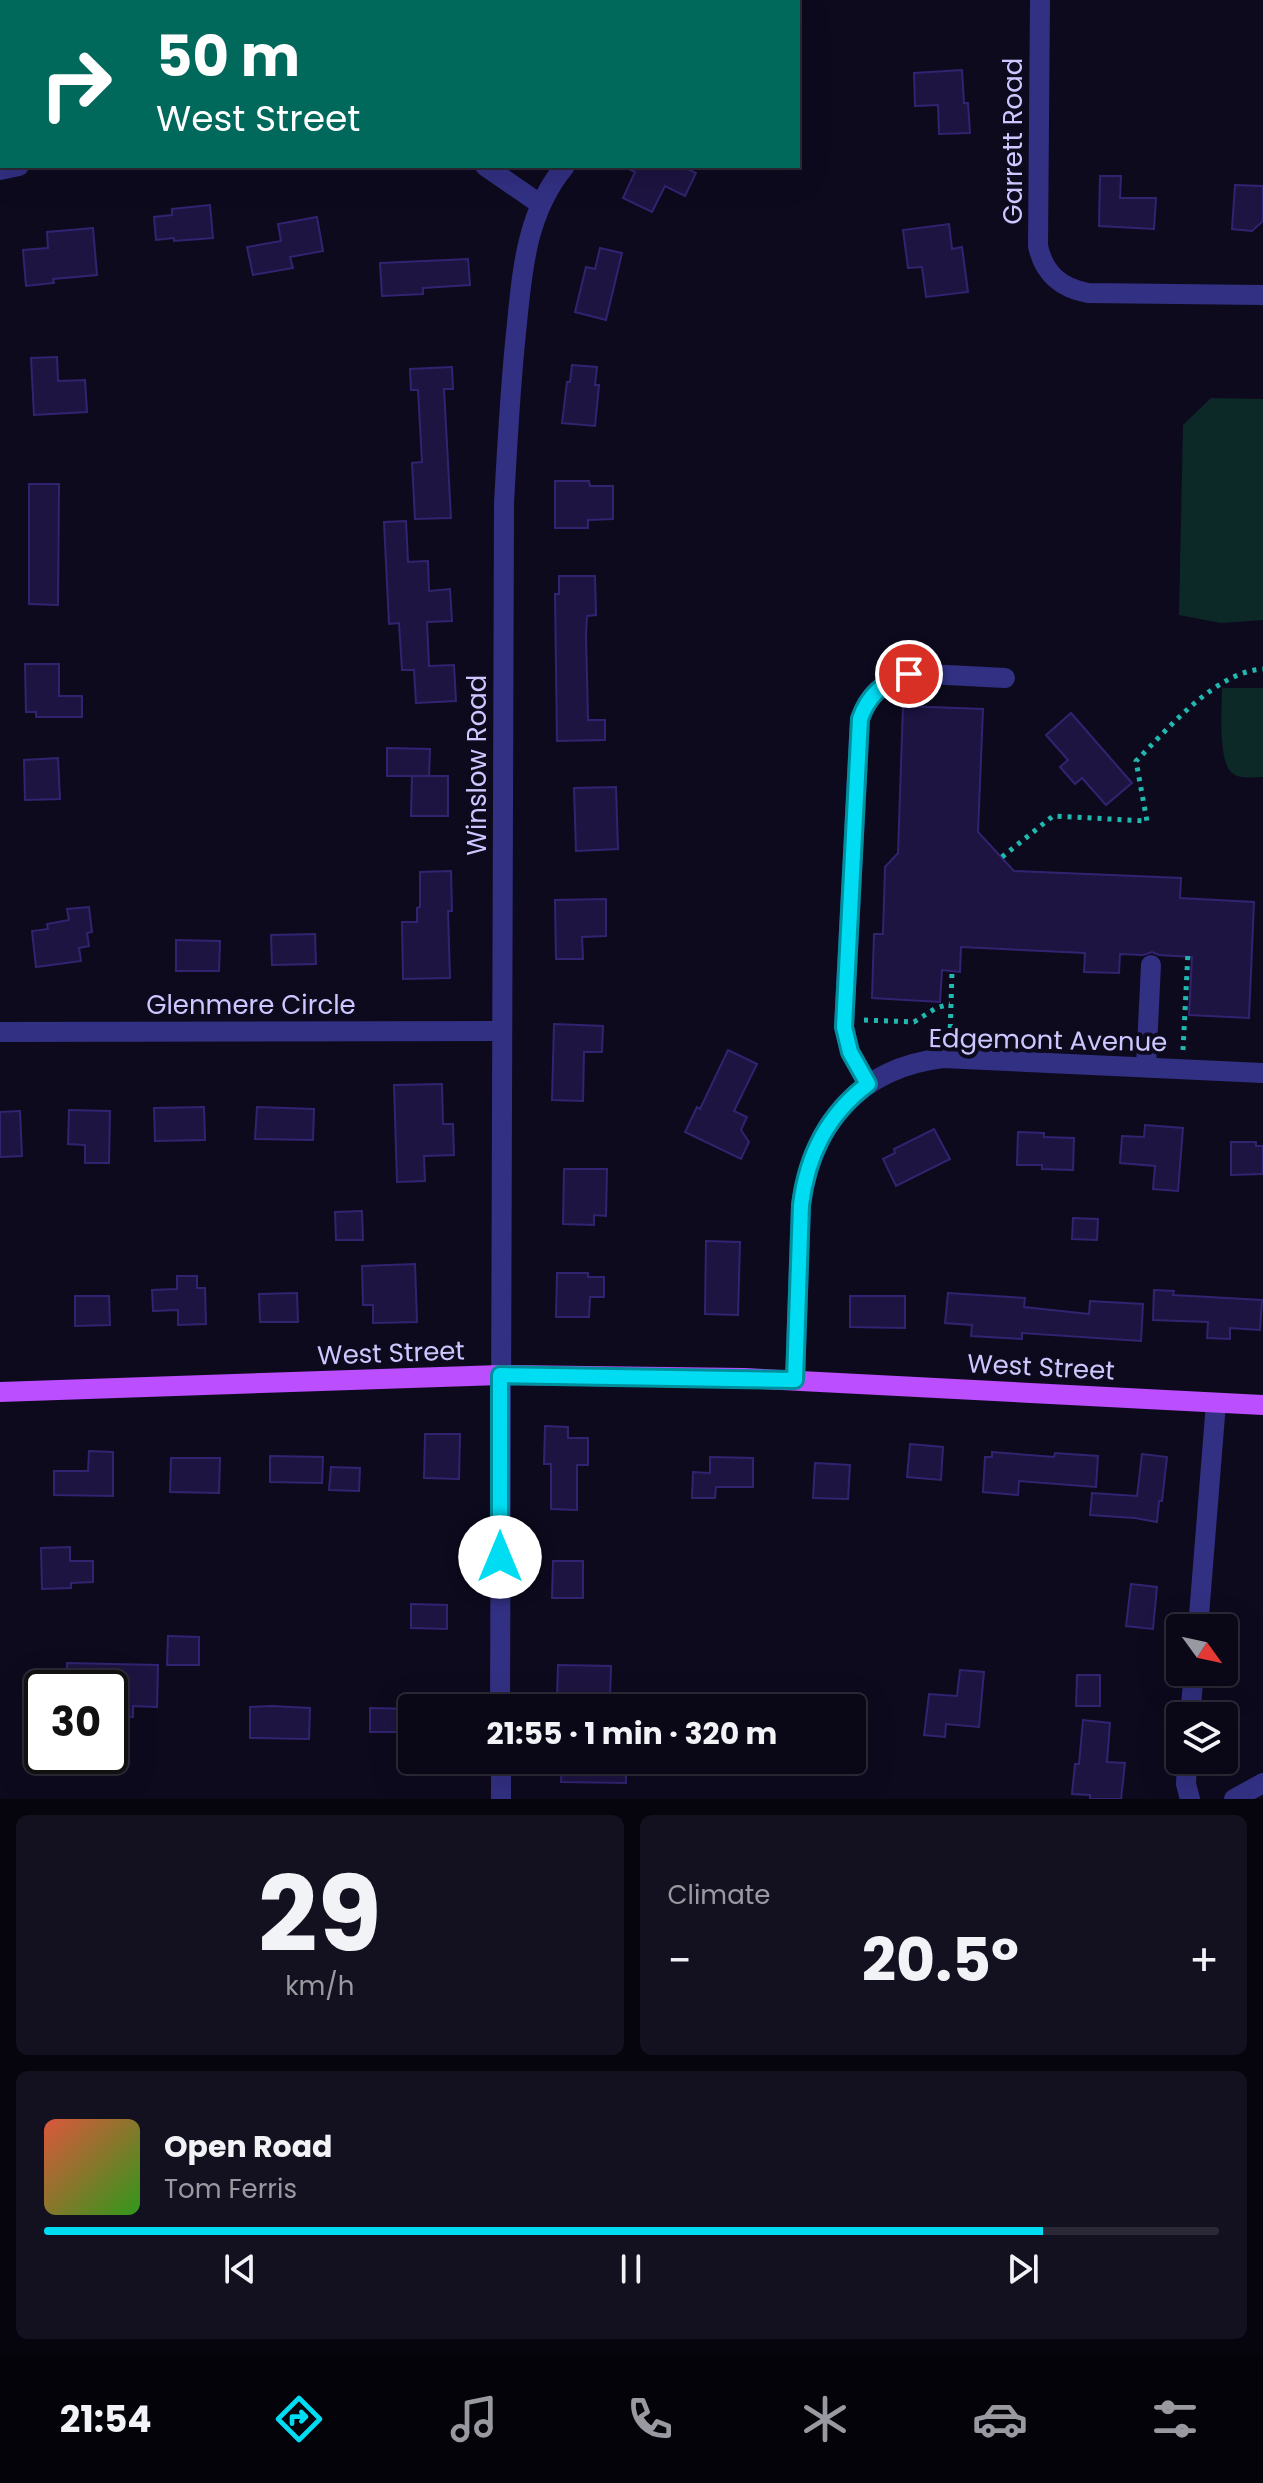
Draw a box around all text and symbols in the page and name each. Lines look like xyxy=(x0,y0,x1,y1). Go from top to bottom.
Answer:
text: 50 m xyxy=(156,17,300,96)
icon: right xyxy=(24,32,128,136)
street label: Garrett Road xyxy=(995,58,1031,224)
text: West Street xyxy=(156,93,360,144)
pin xyxy=(875,640,943,708)
icon: arrive xyxy=(887,652,931,696)
street label: Winslow Road xyxy=(459,675,495,855)
street label: Glenmere Circle xyxy=(146,987,356,1023)
street label: Edgemont Avenue xyxy=(928,1020,1168,1060)
street label: West Street xyxy=(317,1332,465,1374)
street label: West Street xyxy=(966,1345,1116,1389)
position arrow xyxy=(458,1515,542,1599)
north arrow xyxy=(1166,1614,1238,1686)
map controls xyxy=(1166,1614,1238,1774)
speed limit sign: 30 xyxy=(24,1670,128,1774)
button: layers xyxy=(1166,1702,1238,1774)
text: 21:55 · 1 min · 320 m xyxy=(487,1712,777,1755)
text: 29 xyxy=(258,1842,381,1987)
text: Climate xyxy=(668,1877,770,1913)
text: 20.5° xyxy=(862,1918,1019,2002)
text: − xyxy=(668,1930,692,1991)
text: + xyxy=(1189,1930,1219,1991)
text: km/h xyxy=(285,1968,354,2004)
text: Open Road xyxy=(164,2125,332,2168)
text: Tom Ferris xyxy=(164,2171,297,2207)
icon: previous xyxy=(218,2247,262,2291)
icon: pause xyxy=(609,2247,653,2291)
icon: next xyxy=(1001,2247,1045,2291)
icon: directions xyxy=(271,2391,327,2447)
icon: music xyxy=(446,2391,502,2447)
icon: phone xyxy=(622,2391,678,2447)
icon: climate xyxy=(797,2391,853,2447)
icon: car xyxy=(972,2391,1028,2447)
icon: filters xyxy=(1147,2391,1203,2447)
text: 21:54 xyxy=(60,2394,152,2445)

